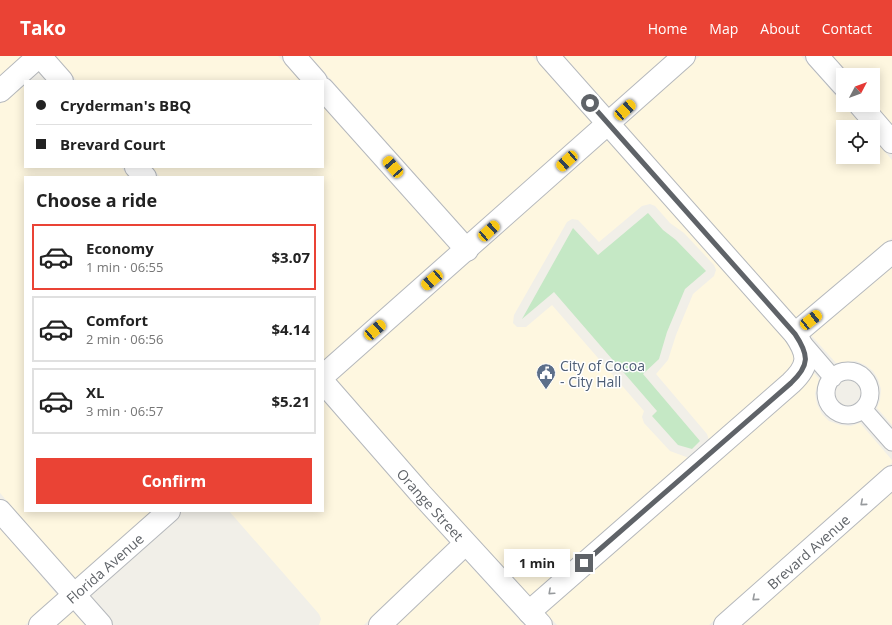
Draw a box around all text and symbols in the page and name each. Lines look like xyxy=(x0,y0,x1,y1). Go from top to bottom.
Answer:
text: Tako xyxy=(20,15,66,41)
text: Home xyxy=(648,19,687,38)
text: Map xyxy=(709,19,738,38)
text: About xyxy=(760,19,800,38)
text: Contact xyxy=(822,19,872,38)
north arrow xyxy=(836,68,880,112)
map controls xyxy=(836,68,880,164)
route start xyxy=(581,94,599,112)
text: Cryderman's BBQ xyxy=(60,95,191,115)
car xyxy=(612,98,638,122)
button: locate xyxy=(836,120,880,164)
text: Brevard Court xyxy=(60,134,166,154)
car xyxy=(554,149,580,173)
car xyxy=(381,154,405,180)
text: Choose a ride xyxy=(36,188,157,212)
car xyxy=(476,219,502,243)
text: Economy xyxy=(86,238,154,258)
icon: car xyxy=(38,239,74,275)
text: $3.07 xyxy=(271,247,310,267)
text: 1 min · 06:55 xyxy=(86,258,163,276)
car xyxy=(419,268,445,292)
car xyxy=(798,308,824,332)
text: Comfort xyxy=(86,310,148,330)
icon: car xyxy=(38,311,74,347)
car xyxy=(362,318,388,342)
text: $4.14 xyxy=(271,319,310,339)
text: 2 min · 06:56 xyxy=(86,330,163,348)
place label: City of Cocoa - City Hall xyxy=(560,356,645,391)
public building icon: City of Cocoa - City Hall xyxy=(535,362,557,390)
text: XL xyxy=(86,382,104,402)
icon: car xyxy=(38,383,74,419)
text: $5.21 xyxy=(271,391,310,411)
text: 3 min · 06:57 xyxy=(86,402,163,420)
button: Confirm xyxy=(36,458,312,504)
street label: Orange Street xyxy=(393,464,468,545)
one-way arrow xyxy=(860,498,868,506)
street label: Brevard Avenue xyxy=(763,510,853,593)
street label: Florida Avenue xyxy=(62,529,147,607)
callout: 1 min xyxy=(504,549,570,577)
text: 1 min xyxy=(519,554,555,572)
route end xyxy=(575,554,593,572)
one-way arrow xyxy=(549,587,556,594)
one-way arrow xyxy=(752,594,760,601)

